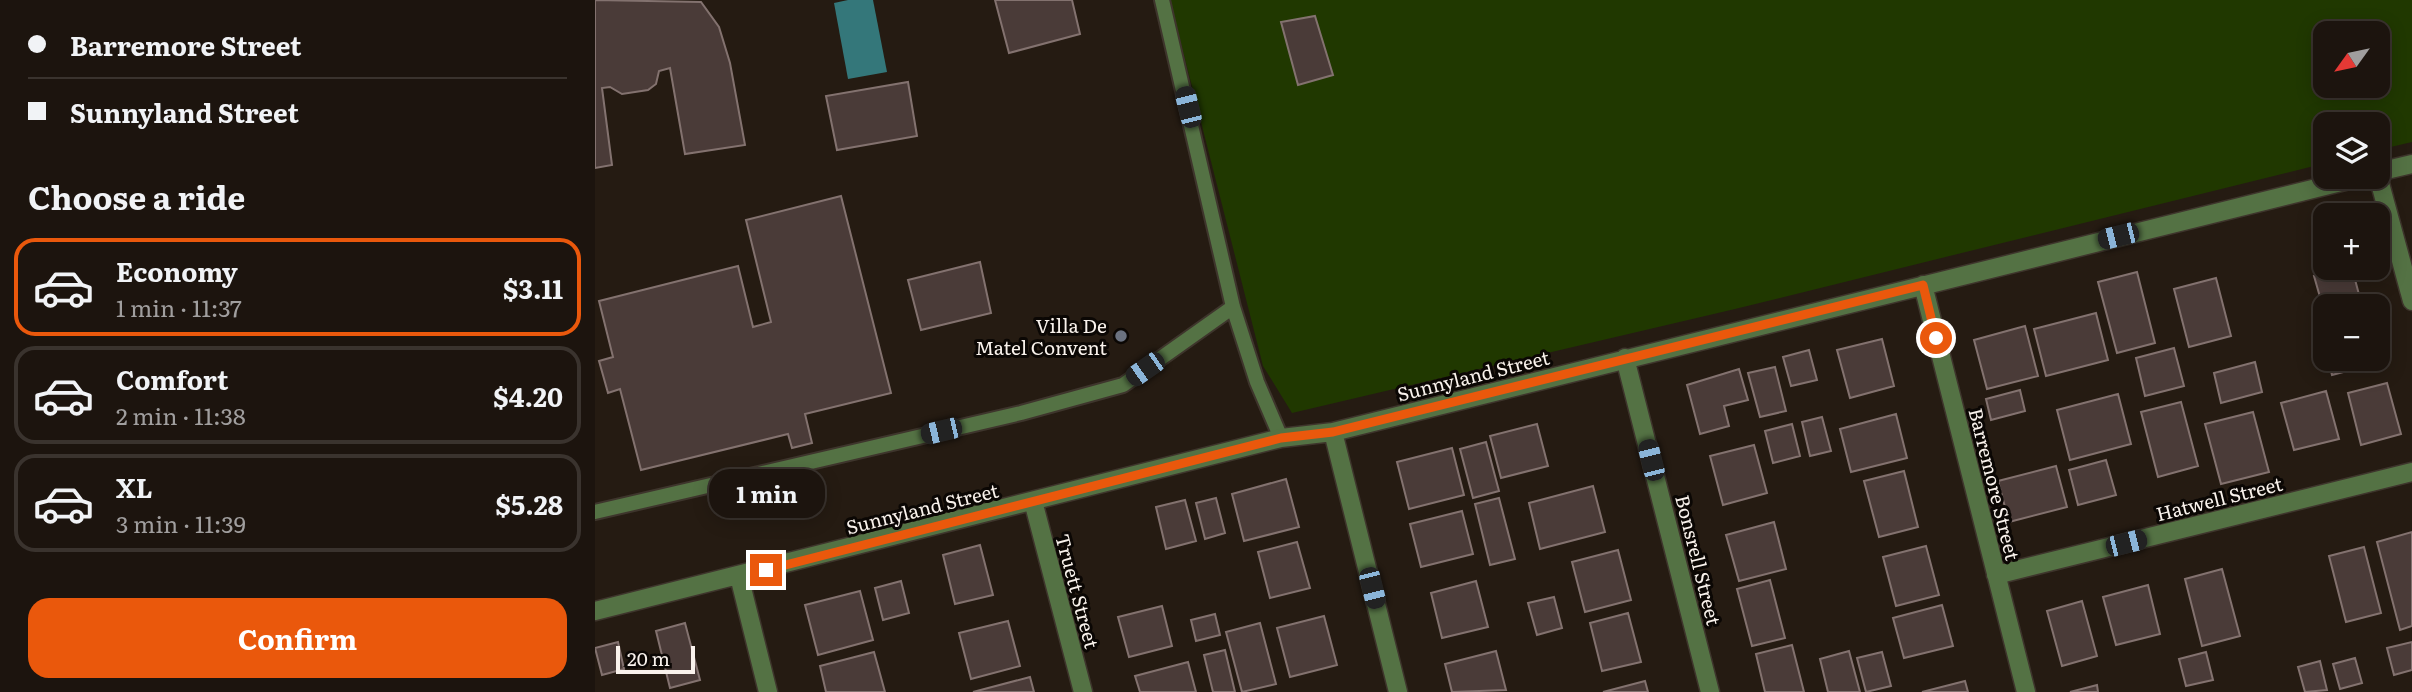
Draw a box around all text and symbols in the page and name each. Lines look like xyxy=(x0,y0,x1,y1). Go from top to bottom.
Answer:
north arrow xyxy=(2313,21,2391,98)
map controls xyxy=(2313,21,2390,371)
text: Barremore Street xyxy=(70,25,301,64)
car xyxy=(1173,84,1204,130)
text: Sunnyland Street xyxy=(70,92,299,131)
button: layers xyxy=(2313,112,2390,189)
text: Choose a ride xyxy=(28,172,245,220)
button: + xyxy=(2313,203,2390,280)
car xyxy=(2096,221,2141,251)
text: Economy xyxy=(116,251,238,290)
icon: car xyxy=(32,256,95,319)
text: $3.11 xyxy=(503,268,563,307)
text: 1 min · 11:37 xyxy=(116,290,242,324)
button: − xyxy=(2313,294,2390,371)
place label: Villa De Matel Convent xyxy=(975,311,1107,361)
route start xyxy=(1920,322,1952,354)
marker: Villa De Matel Convent xyxy=(1113,328,1129,344)
street label: Sunnyland Street xyxy=(1394,342,1552,407)
car xyxy=(1122,348,1169,390)
text: Comfort xyxy=(116,359,228,398)
icon: car xyxy=(32,364,95,427)
text: $4.20 xyxy=(493,376,563,415)
text: 2 min · 11:38 xyxy=(116,398,246,432)
street label: Barremore Street xyxy=(1963,405,2028,563)
car xyxy=(919,416,964,446)
car xyxy=(1636,437,1667,483)
text: XL xyxy=(116,467,153,506)
callout: 1 min xyxy=(708,468,824,518)
street label: Hatwell Street xyxy=(2153,469,2285,527)
icon: car xyxy=(32,472,95,535)
street label: Sunnyland Street xyxy=(843,475,1001,540)
text: 1 min xyxy=(736,476,798,510)
text: $5.28 xyxy=(496,484,563,523)
street label: Bonsrell Street xyxy=(1669,492,1729,629)
text: 3 min · 11:39 xyxy=(116,506,246,540)
car xyxy=(2104,528,2149,558)
street label: Truett Street xyxy=(1049,531,1107,652)
route end xyxy=(750,554,782,586)
car xyxy=(1357,565,1388,611)
button: Confirm xyxy=(28,598,567,678)
scale bar xyxy=(616,643,695,675)
text: 20 m xyxy=(627,644,670,672)

